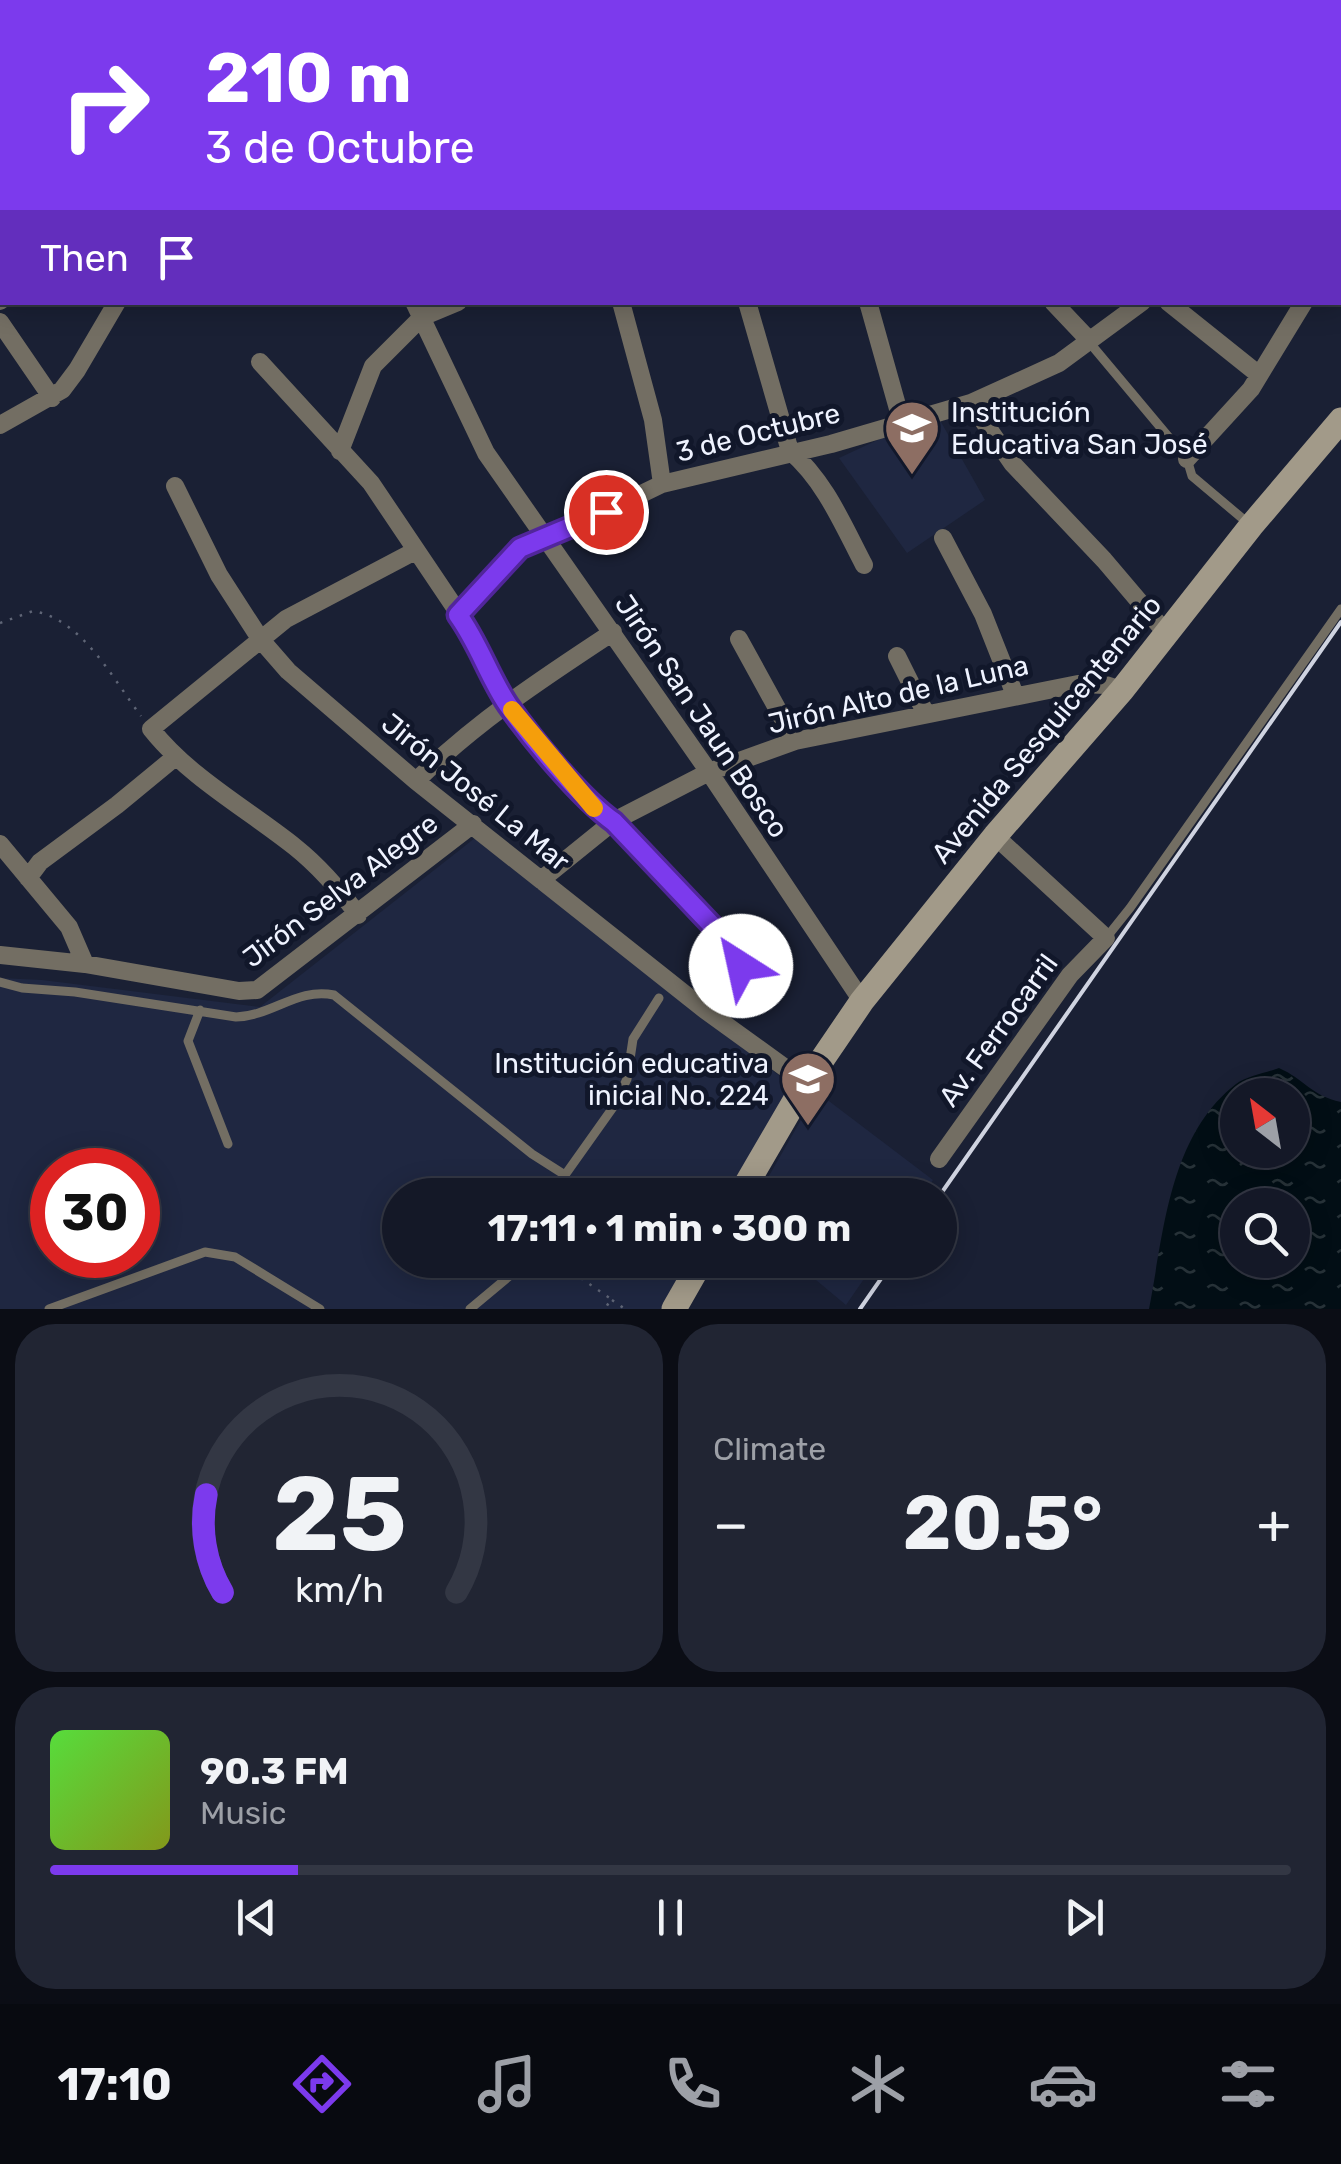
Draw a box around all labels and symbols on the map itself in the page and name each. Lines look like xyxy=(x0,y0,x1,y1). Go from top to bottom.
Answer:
street label: 3 de Octubre xyxy=(673,396,844,469)
place label: Institución Educativa San José xyxy=(951,396,1208,461)
school or university icon: Institución Educativa San José xyxy=(882,398,942,477)
pin xyxy=(564,470,649,555)
street label: Jirón San Jaun Bosco xyxy=(608,589,795,844)
street label: Avenida Sesquicentenario xyxy=(925,589,1168,870)
street label: Jirón Alto de la Luna xyxy=(765,648,1032,741)
street label: Jirón José La Mar xyxy=(375,707,576,878)
street label: Jirón Selva Alegre xyxy=(236,806,444,974)
position arrow xyxy=(689,914,793,1018)
street label: Av. Ferrocarril xyxy=(932,948,1065,1113)
place label: Institución educativa inicial No. 224 xyxy=(494,1047,769,1112)
school or university icon: Institución educativa inicial No. 224 xyxy=(778,1049,838,1128)
north arrow xyxy=(1220,1078,1310,1168)
speed limit sign: 30 xyxy=(30,1148,160,1278)

